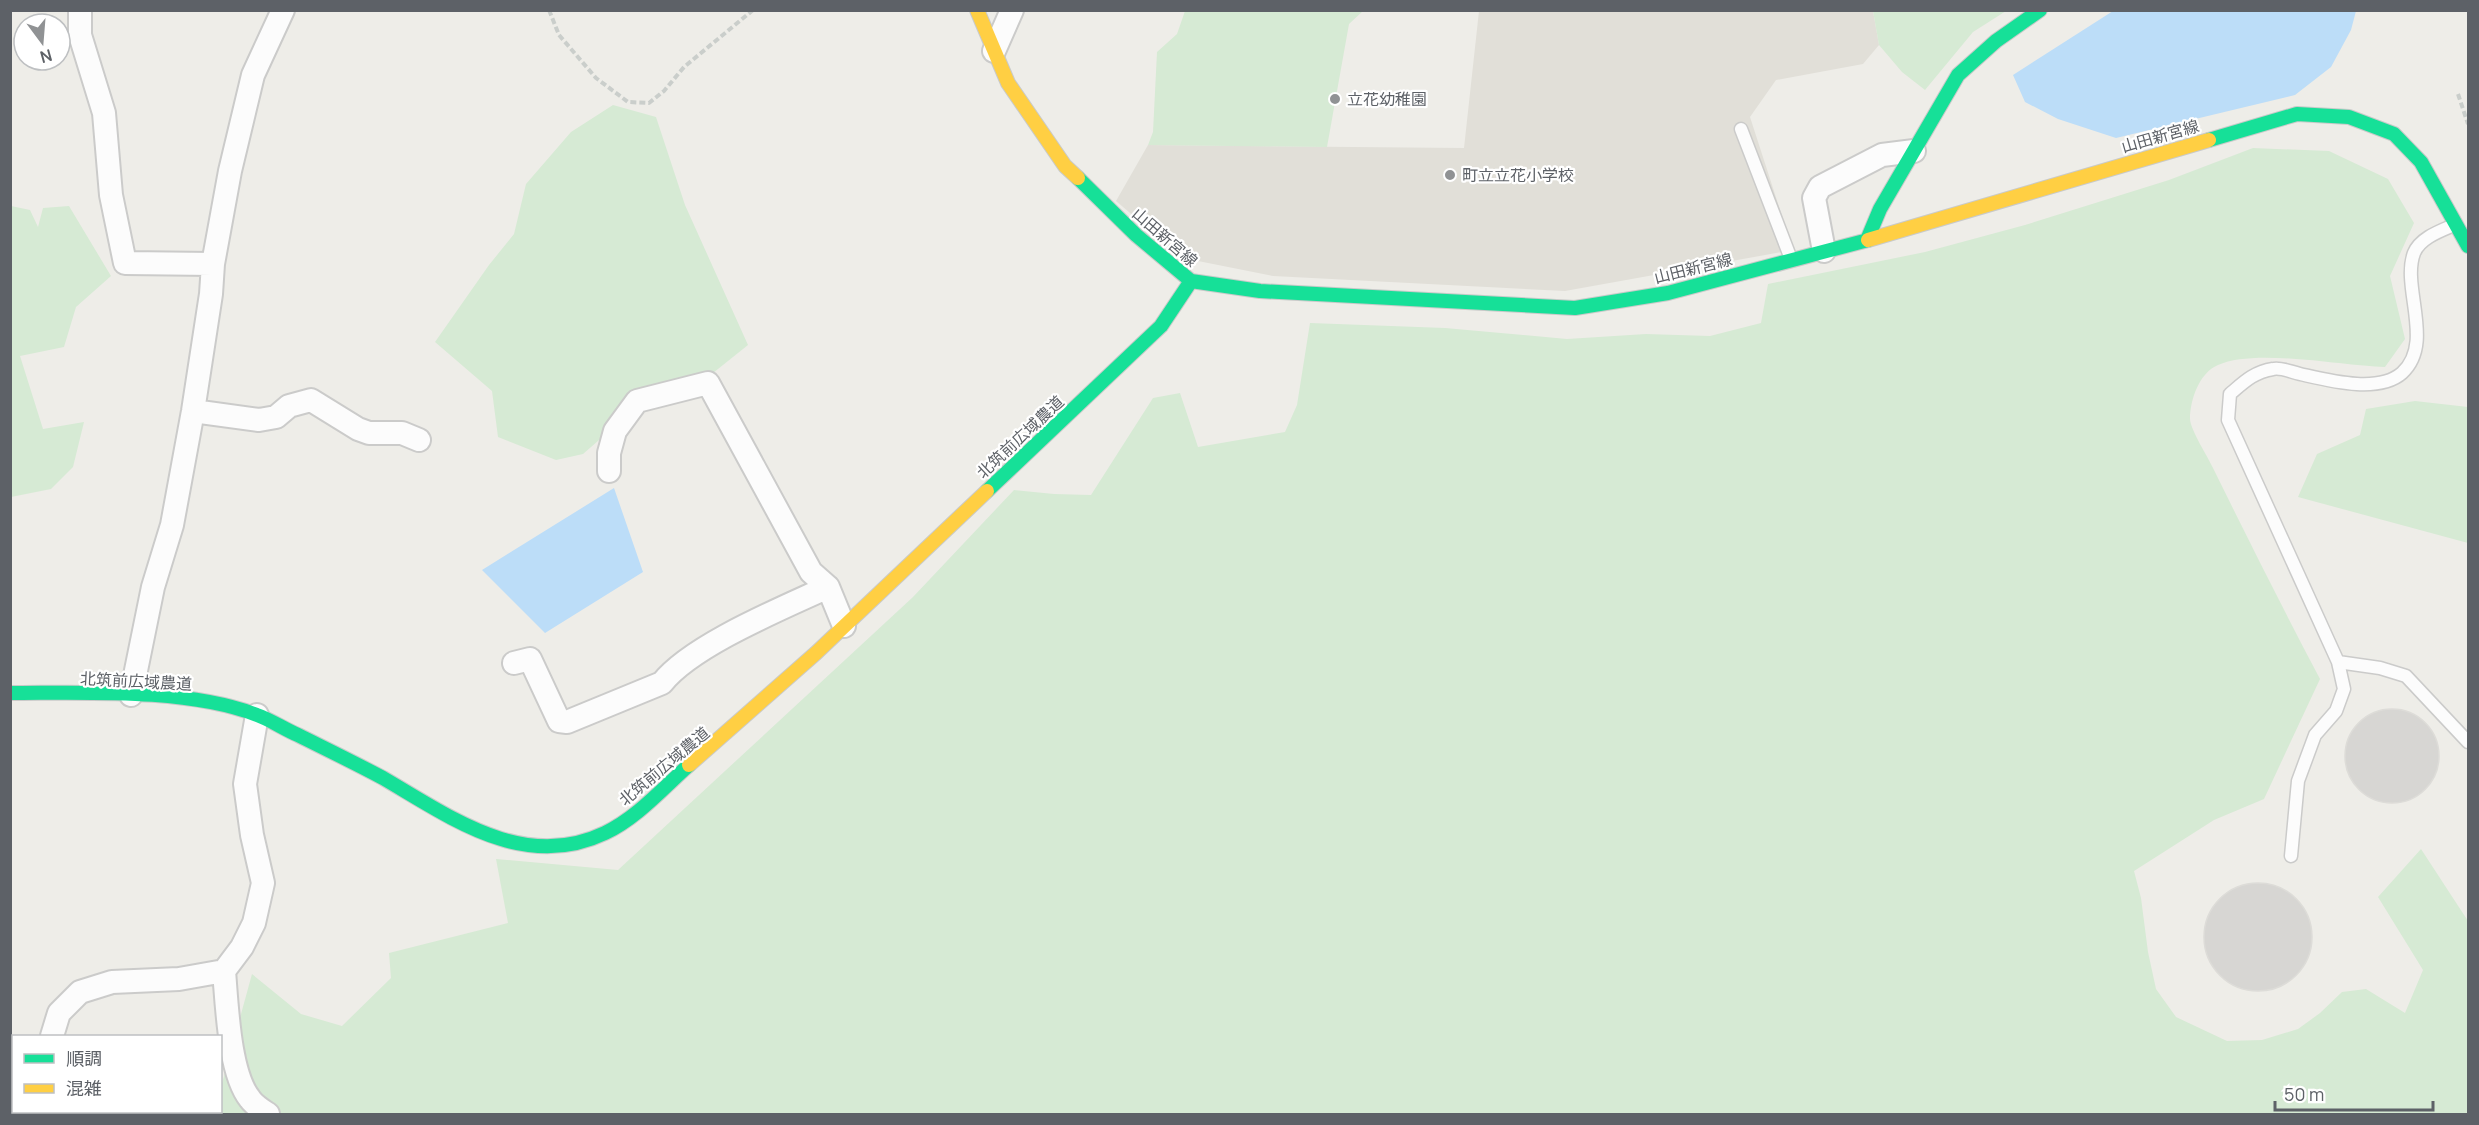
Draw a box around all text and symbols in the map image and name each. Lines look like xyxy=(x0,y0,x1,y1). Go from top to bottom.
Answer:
north arrow xyxy=(12,12,72,72)
text: N xyxy=(38,44,55,69)
place label: 立花幼稚園 xyxy=(1347,88,1427,110)
marker: 立花幼稚園 xyxy=(1328,92,1342,106)
street label: 山田新宮線 xyxy=(2119,114,2201,158)
place label: 町立立花小学校 xyxy=(1462,164,1574,186)
marker: 町立立花小学校 xyxy=(1443,168,1457,182)
street label: 山田新宮線 xyxy=(1128,202,1202,272)
street label: 山田新宮線 xyxy=(1652,248,1734,288)
street label: 北筑前広域農道 xyxy=(972,391,1068,483)
street label: 北筑前広域農道 xyxy=(79,667,193,695)
street label: 北筑前広域農道 xyxy=(614,722,714,810)
legend xyxy=(12,1035,222,1113)
text: 順調 xyxy=(66,1046,102,1070)
scale bar xyxy=(2275,1074,2432,1112)
text: 混雑 xyxy=(66,1076,102,1100)
text: 50 m xyxy=(2284,1082,2324,1106)

